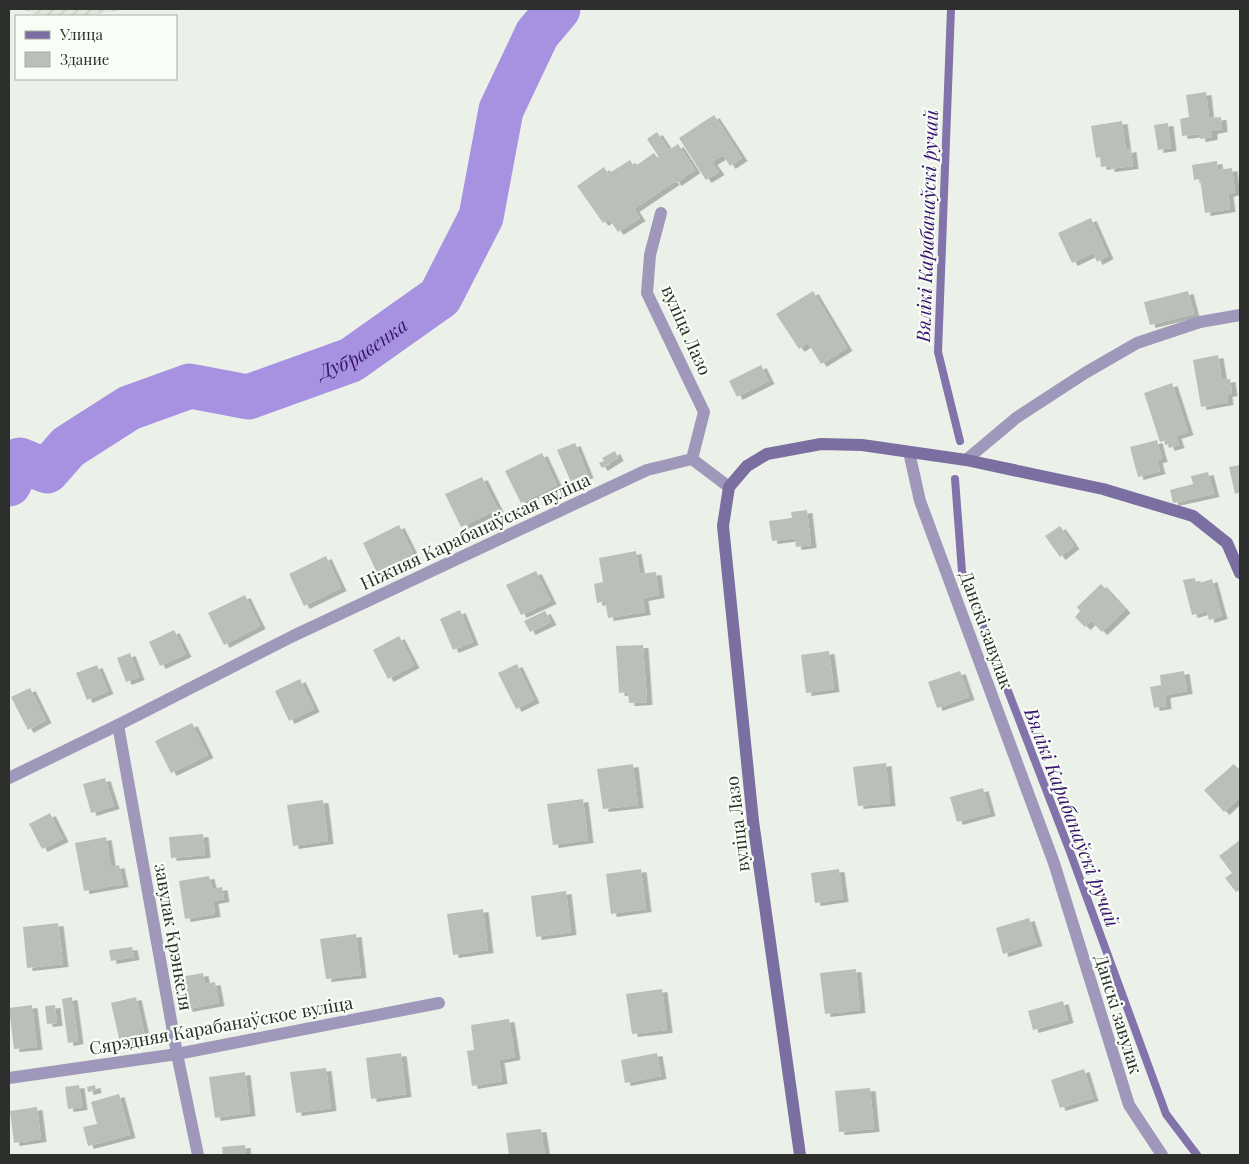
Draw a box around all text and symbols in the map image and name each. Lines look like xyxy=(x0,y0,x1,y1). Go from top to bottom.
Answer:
legend xyxy=(15,15,178,80)
text: Улица xyxy=(59,24,103,44)
text: Здание xyxy=(60,49,109,69)
water label: Вялікі Карабанаўскі ручай xyxy=(909,108,943,344)
street label: вуліца Лазо xyxy=(656,281,718,379)
water label: Дубравенка xyxy=(312,311,412,385)
street label: Ніжняя Карабанаўская вуліца xyxy=(356,467,594,595)
street label: Данскі завулак xyxy=(955,568,1019,692)
water label: Вялікі Карабанаўскі ручай xyxy=(1019,703,1127,931)
street label: вуліца Лазо xyxy=(719,775,755,873)
street label: завулак Крэнкеля xyxy=(149,862,199,1013)
street label: Данскі завулак xyxy=(1089,951,1149,1077)
street label: Сярэдняя Карабанаўское вуліца xyxy=(87,990,355,1060)

